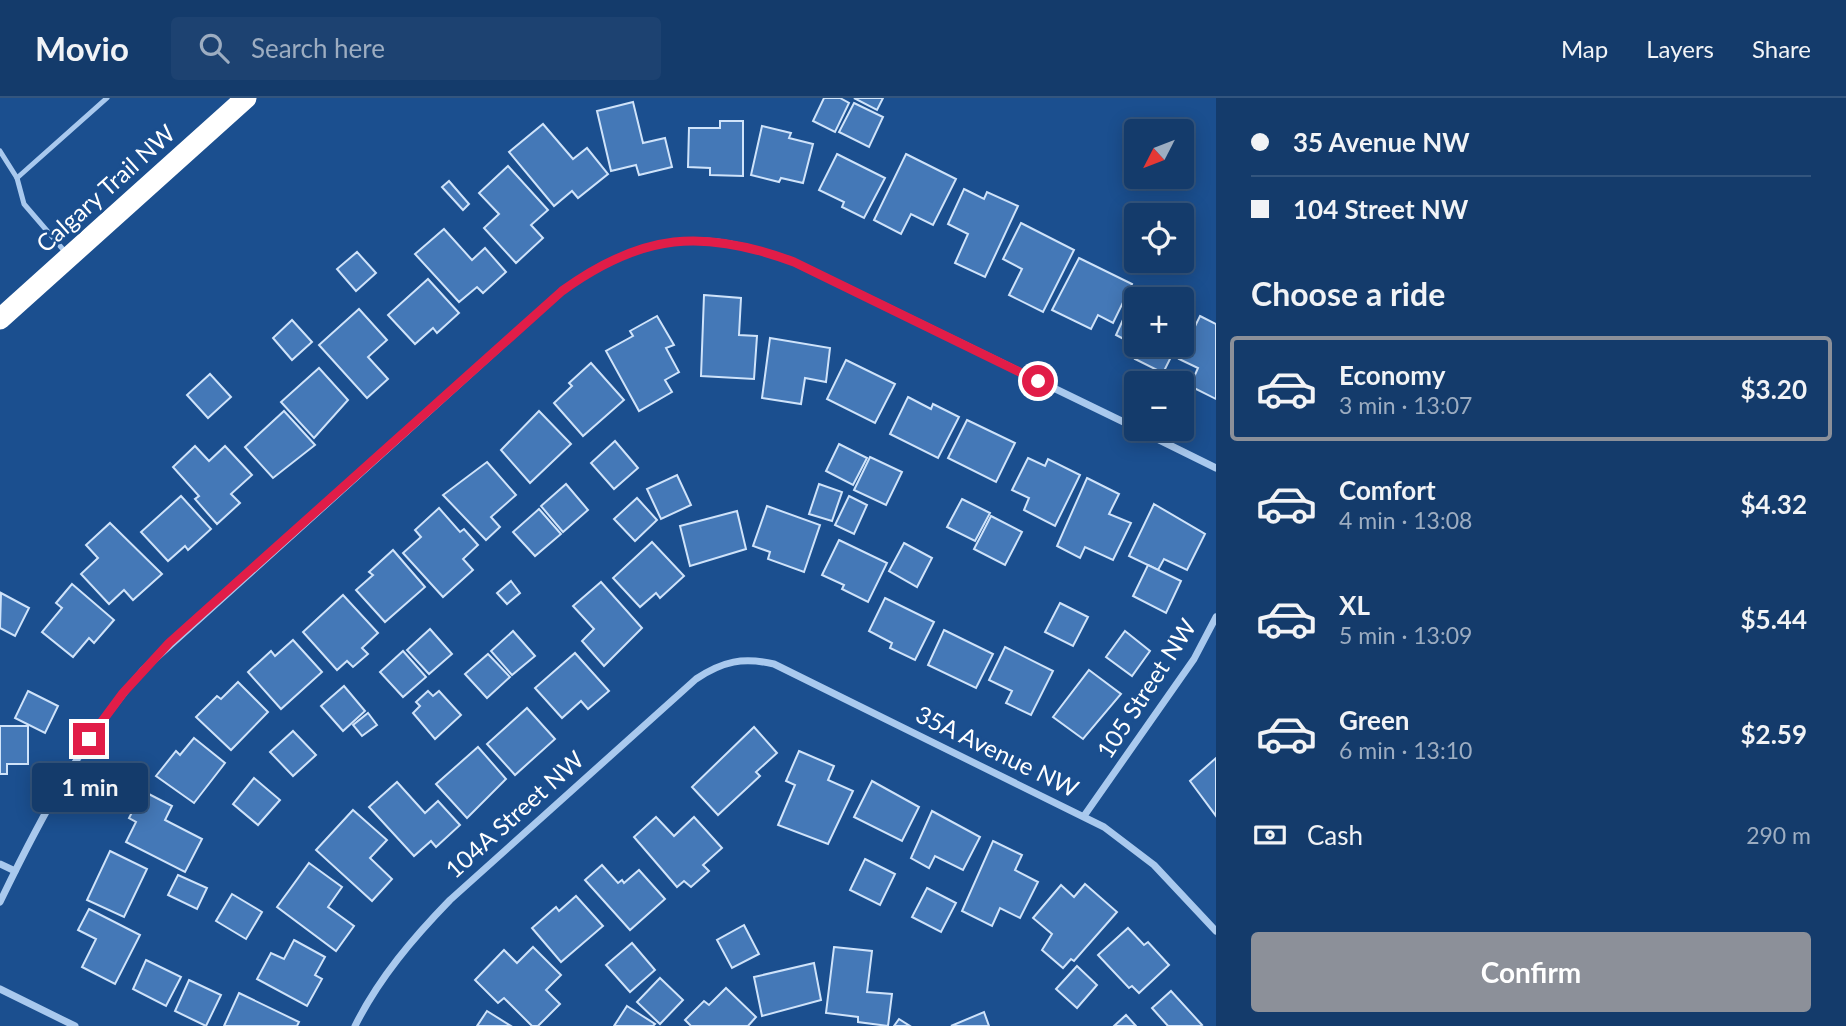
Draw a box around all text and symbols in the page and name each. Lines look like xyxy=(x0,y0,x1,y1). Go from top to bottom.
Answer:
search box xyxy=(171,17,661,80)
text: Movio xyxy=(35,28,129,68)
icon: search xyxy=(195,29,233,67)
text: Search here xyxy=(251,32,385,64)
text: Map xyxy=(1561,34,1608,63)
text: Layers xyxy=(1646,34,1714,63)
text: Share xyxy=(1752,34,1811,63)
street label: Calgary Trail NW xyxy=(30,118,180,258)
north arrow xyxy=(1124,119,1194,189)
map controls xyxy=(1124,119,1194,441)
text: 35 Avenue NW xyxy=(1293,126,1470,158)
text: 104 Street NW xyxy=(1293,193,1468,225)
button: locate xyxy=(1124,203,1194,273)
text: Choose a ride xyxy=(1251,274,1445,313)
button: + xyxy=(1124,287,1194,357)
icon: car xyxy=(1255,357,1318,420)
text: Economy xyxy=(1339,359,1445,391)
route start xyxy=(1022,365,1054,397)
button: − xyxy=(1124,371,1194,441)
text: $3.20 xyxy=(1741,373,1807,405)
text: 3 min · 13:07 xyxy=(1339,391,1472,419)
icon: car xyxy=(1255,472,1318,535)
text: Comfort xyxy=(1339,474,1436,506)
text: $4.32 xyxy=(1741,488,1807,520)
text: 4 min · 13:08 xyxy=(1339,506,1472,534)
icon: car xyxy=(1255,587,1318,650)
text: XL xyxy=(1339,589,1370,621)
text: $5.44 xyxy=(1741,603,1807,635)
street label: 105 Street NW xyxy=(1090,613,1202,763)
text: 5 min · 13:09 xyxy=(1339,621,1472,649)
street label: 35A Avenue NW xyxy=(912,699,1084,803)
icon: car xyxy=(1255,702,1318,765)
text: Green xyxy=(1339,704,1409,736)
text: $2.59 xyxy=(1741,718,1807,750)
route end xyxy=(73,723,105,755)
text: 6 min · 13:10 xyxy=(1339,736,1472,764)
street label: 104A Street NW xyxy=(439,744,589,884)
callout: 1 min xyxy=(31,764,147,812)
text: 1 min xyxy=(61,773,119,801)
icon: cash xyxy=(1251,816,1289,854)
text: Cash xyxy=(1307,819,1363,851)
text: 290 m xyxy=(1746,821,1811,849)
button: Confirm xyxy=(1251,932,1811,1012)

